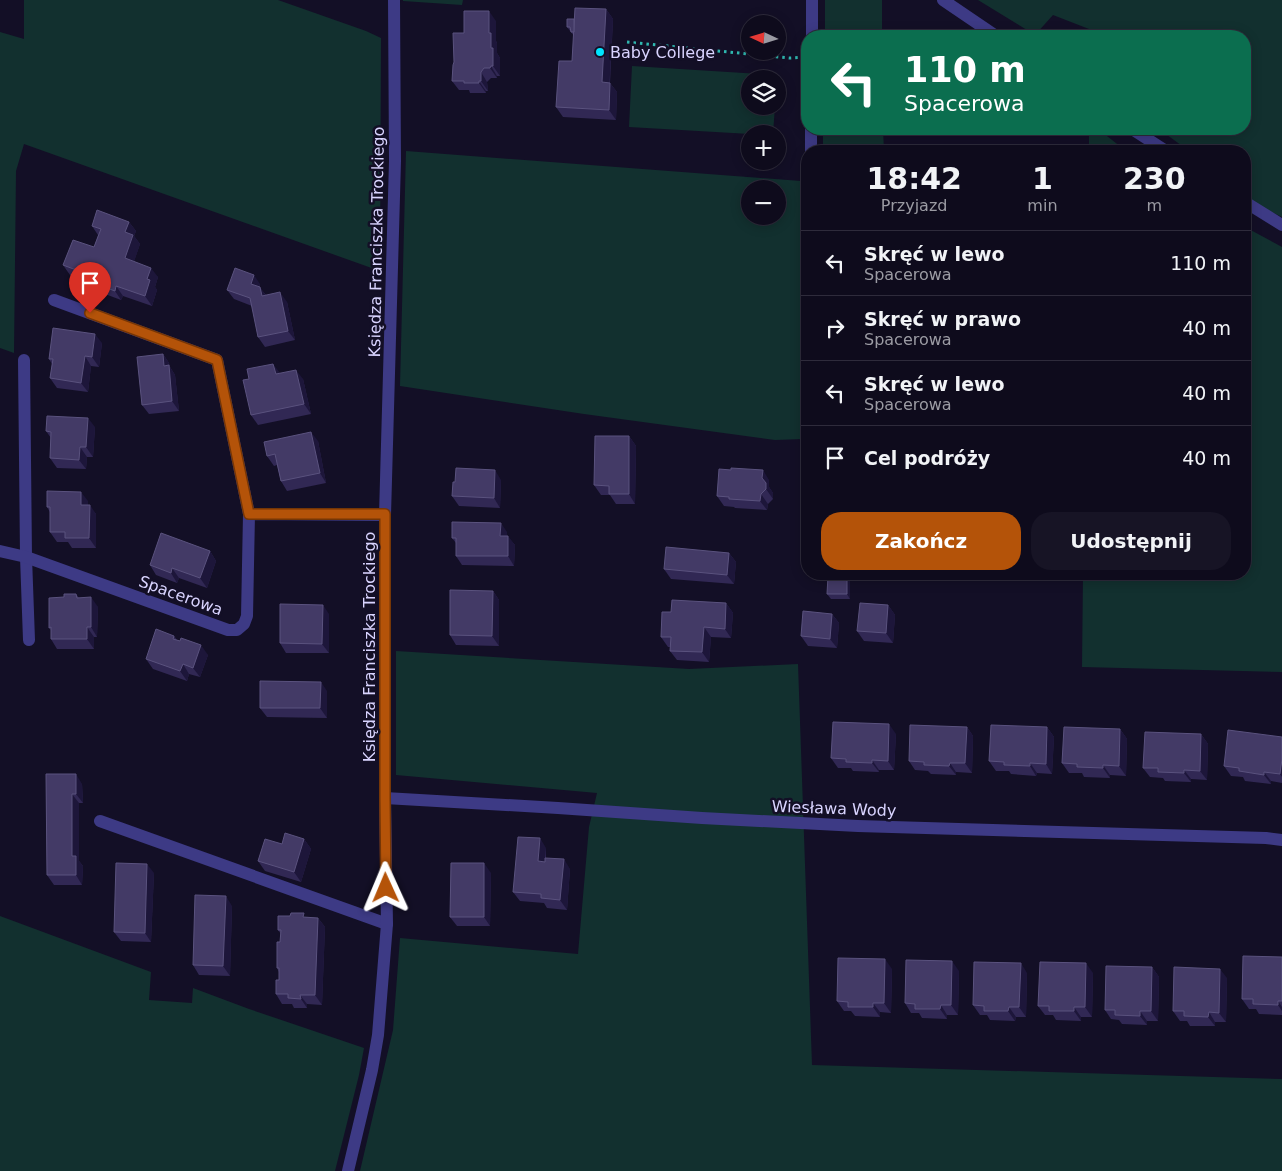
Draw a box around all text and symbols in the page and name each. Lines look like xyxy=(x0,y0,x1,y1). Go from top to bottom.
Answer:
north arrow xyxy=(741,15,786,60)
map controls xyxy=(741,15,786,225)
place label: Baby College xyxy=(610,43,715,62)
marker: Baby College xyxy=(594,46,606,58)
icon: left xyxy=(821,50,886,115)
text: 110 m xyxy=(904,50,1026,90)
button: layers xyxy=(741,70,786,115)
text: Spacerowa xyxy=(904,91,1025,116)
button: + xyxy=(741,125,786,170)
street label: Księdza Franciszka Trockiego xyxy=(365,127,388,358)
text: 18:42 xyxy=(866,161,962,196)
text: 1 xyxy=(1032,161,1053,196)
text: 230 xyxy=(1123,161,1186,196)
button: − xyxy=(741,180,786,225)
text: Przyjazd xyxy=(881,196,947,215)
text: min xyxy=(1027,196,1058,215)
text: m xyxy=(1146,196,1162,215)
text: Skręć w lewo xyxy=(864,243,1005,265)
icon: left xyxy=(821,249,849,277)
text: 110 m xyxy=(1170,252,1231,274)
pin xyxy=(69,262,111,313)
text: Spacerowa xyxy=(864,265,952,284)
icon: arrive xyxy=(76,269,104,297)
text: Skręć w prawo xyxy=(864,308,1021,330)
icon: right xyxy=(821,314,849,342)
text: 40 m xyxy=(1182,317,1231,339)
text: Spacerowa xyxy=(864,330,952,349)
text: Skręć w lewo xyxy=(864,373,1005,395)
icon: left xyxy=(821,379,849,407)
text: 40 m xyxy=(1182,382,1231,404)
text: Spacerowa xyxy=(864,395,952,414)
icon: arrive xyxy=(821,444,849,472)
text: Cel podróży xyxy=(864,447,990,469)
text: 40 m xyxy=(1182,447,1231,469)
button: Zakończ xyxy=(821,512,1021,570)
button: Udostępnij xyxy=(1031,512,1231,570)
street label: Księdza Franciszka Trockiego xyxy=(360,532,379,762)
street label: Spacerowa xyxy=(136,572,225,619)
street label: Wiesława Wody xyxy=(771,797,897,820)
position arrow xyxy=(359,861,411,913)

